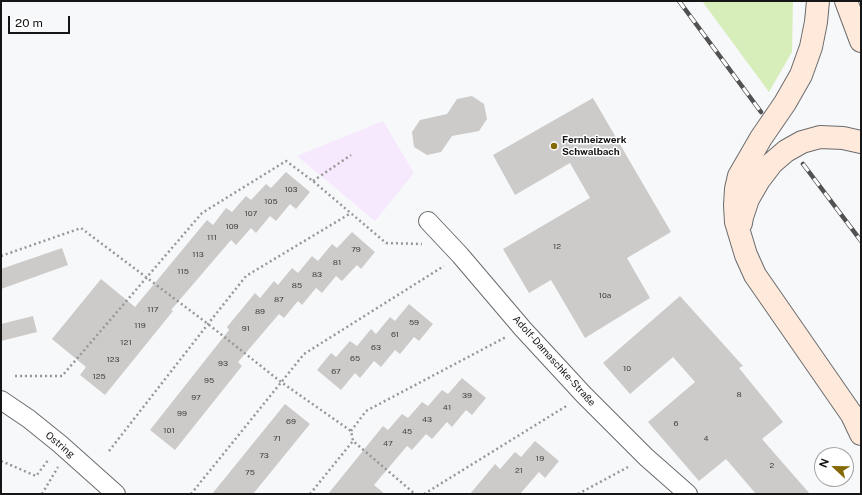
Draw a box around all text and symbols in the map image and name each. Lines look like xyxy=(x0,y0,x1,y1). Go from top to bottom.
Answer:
scale bar xyxy=(10,8,72,34)
text: 20 m xyxy=(15,16,43,30)
place label: Fernheizwerk Schwalbach xyxy=(562,134,627,158)
marker: Fernheizwerk Schwalbach xyxy=(549,141,559,151)
house number: 103 xyxy=(284,185,298,195)
house number: 105 xyxy=(264,197,278,207)
house number: 107 xyxy=(245,209,257,219)
house number: 109 xyxy=(225,222,239,232)
house number: 111 xyxy=(207,233,217,243)
house number: 12 xyxy=(553,242,561,252)
house number: 79 xyxy=(351,245,361,255)
house number: 113 xyxy=(192,250,204,260)
house number: 81 xyxy=(333,258,341,268)
house number: 115 xyxy=(177,267,189,277)
house number: 83 xyxy=(312,270,322,280)
house number: 85 xyxy=(292,281,302,291)
house number: 10a xyxy=(599,291,611,301)
house number: 87 xyxy=(274,295,284,305)
house number: 117 xyxy=(147,305,159,315)
house number: 89 xyxy=(255,307,265,317)
street label: Adolf-Damaschke-Straße xyxy=(510,313,598,409)
house number: 59 xyxy=(409,318,419,328)
house number: 119 xyxy=(134,321,146,331)
house number: 91 xyxy=(242,324,250,334)
house number: 61 xyxy=(391,330,399,340)
house number: 121 xyxy=(120,338,132,348)
house number: 63 xyxy=(371,343,381,353)
house number: 65 xyxy=(350,354,360,364)
house number: 123 xyxy=(106,355,120,365)
house number: 93 xyxy=(218,359,228,369)
house number: 10 xyxy=(623,364,631,374)
house number: 67 xyxy=(331,367,341,377)
house number: 125 xyxy=(92,372,106,382)
house number: 95 xyxy=(204,376,214,386)
house number: 8 xyxy=(736,390,742,400)
house number: 39 xyxy=(462,391,472,401)
house number: 97 xyxy=(191,393,201,403)
house number: 41 xyxy=(443,403,451,413)
house number: 99 xyxy=(177,409,187,419)
house number: 43 xyxy=(422,415,432,425)
house number: 69 xyxy=(286,417,296,427)
house number: 6 xyxy=(674,419,678,429)
house number: 101 xyxy=(163,426,175,436)
house number: 45 xyxy=(402,427,412,437)
street label: Ostring xyxy=(43,429,77,461)
house number: 71 xyxy=(273,434,281,444)
house number: 4 xyxy=(703,434,709,444)
house number: 47 xyxy=(383,439,393,449)
north arrow xyxy=(814,447,854,487)
house number: 73 xyxy=(259,451,269,461)
house number: 19 xyxy=(536,454,544,464)
text: N xyxy=(817,457,831,469)
house number: 2 xyxy=(770,461,774,471)
house number: 21 xyxy=(515,466,523,476)
house number: 75 xyxy=(245,468,255,478)

